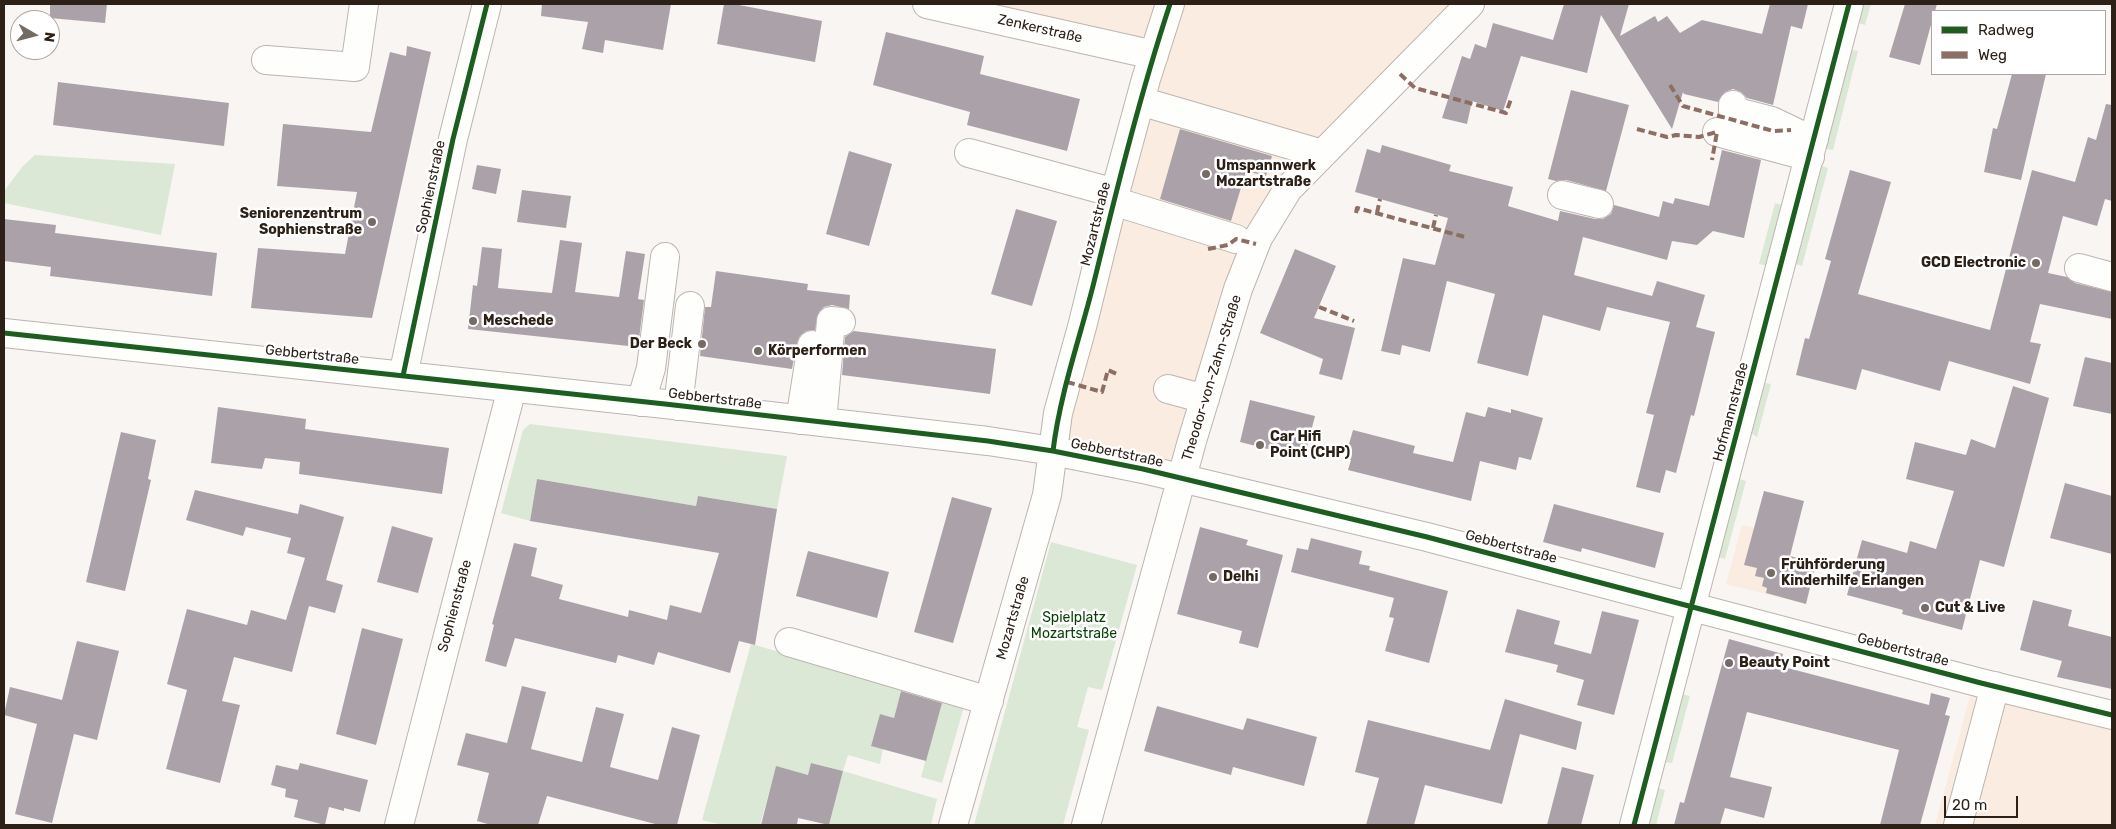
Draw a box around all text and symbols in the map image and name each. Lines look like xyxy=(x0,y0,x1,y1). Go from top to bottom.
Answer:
north arrow xyxy=(10,10,60,60)
legend xyxy=(1931,10,2106,75)
street label: Zenkerstraße xyxy=(996,11,1084,47)
text: Radweg xyxy=(1978,21,2034,39)
text: N xyxy=(40,31,58,43)
text: Weg xyxy=(1978,46,2007,64)
street label: Sophienstraße xyxy=(413,139,449,235)
place label: Umspannwerk Mozartstraße xyxy=(1216,158,1316,190)
marker: Umspannwerk Mozartstraße xyxy=(1200,168,1212,180)
street label: Mozartstraße xyxy=(1077,180,1115,268)
place label: Seniorenzentrum Sophienstraße xyxy=(240,206,362,238)
marker: Seniorenzentrum Sophienstraße xyxy=(366,216,378,228)
place label: GCD Electronic xyxy=(1921,255,2026,271)
marker: GCD Electronic xyxy=(2030,257,2042,269)
street label: Theodor-von-Zahn-Straße xyxy=(1179,293,1245,463)
place label: Meschede xyxy=(483,313,553,329)
marker: Meschede xyxy=(467,315,479,327)
place label: Der Beck xyxy=(630,336,692,352)
marker: Der Beck xyxy=(696,338,708,350)
street label: Gebbertstraße xyxy=(264,342,360,368)
place label: Körperformen xyxy=(768,343,866,359)
marker: Körperformen xyxy=(752,345,764,357)
street label: Hofmannstraße xyxy=(1710,361,1752,463)
street label: Gebbertstraße xyxy=(667,385,763,413)
place label: Car Hifi Point (CHP) xyxy=(1270,429,1350,462)
street label: Gebbertstraße xyxy=(1069,435,1165,471)
marker: Car Hifi Point (CHP) xyxy=(1254,439,1266,451)
street label: Gebbertstraße xyxy=(1463,527,1559,567)
place label: Frühförderung Kinderhilfe Erlangen xyxy=(1781,557,1924,590)
street label: Sophienstraße xyxy=(435,558,475,654)
marker: Frühförderung Kinderhilfe Erlangen xyxy=(1765,567,1777,579)
place label: Delhi xyxy=(1223,569,1258,585)
marker: Delhi xyxy=(1207,571,1219,583)
street label: Mozartstraße xyxy=(993,574,1033,662)
place label: Cut & Live xyxy=(1935,600,2005,616)
marker: Cut & Live xyxy=(1919,602,1931,614)
park label: Spielplatz Mozartstraße xyxy=(1031,610,1117,642)
street label: Gebbertstraße xyxy=(1855,630,1951,670)
place label: Beauty Point xyxy=(1739,655,1830,671)
marker: Beauty Point xyxy=(1723,657,1735,669)
scale bar xyxy=(1946,786,2020,818)
text: 20 m xyxy=(1952,796,1987,814)

